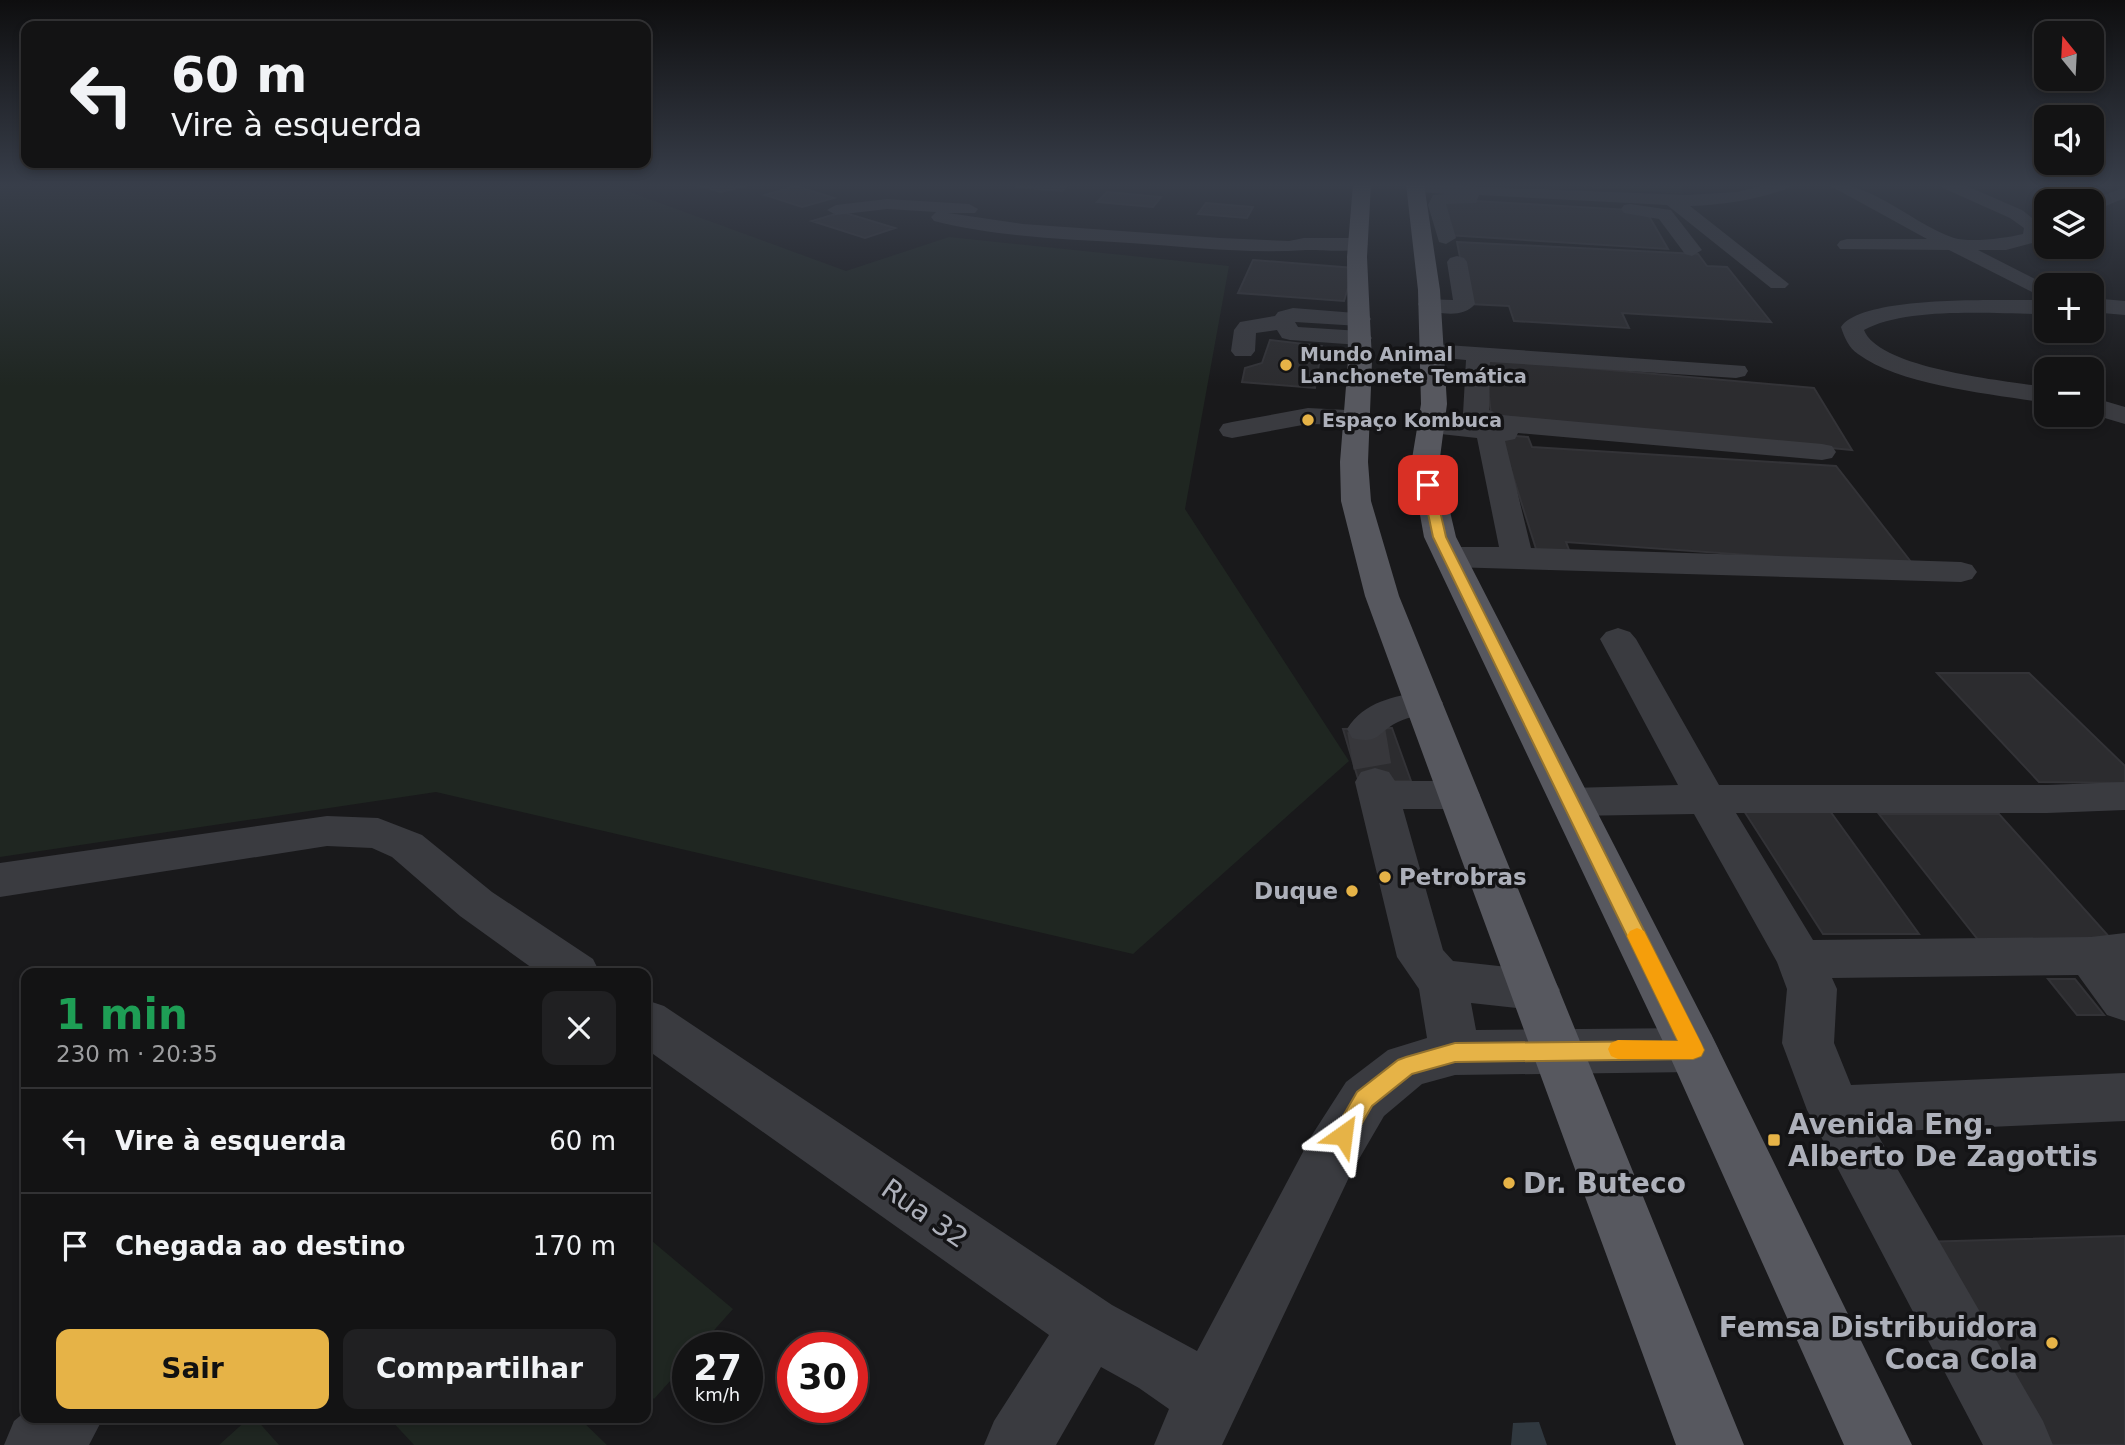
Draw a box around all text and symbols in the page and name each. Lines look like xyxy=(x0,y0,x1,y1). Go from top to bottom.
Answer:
north arrow xyxy=(2034,21,2104,91)
map controls xyxy=(2034,21,2104,427)
text: 60 m xyxy=(171,47,307,104)
icon: left xyxy=(56,49,147,140)
button: sound xyxy=(2034,105,2104,175)
text: Vire à esquerda xyxy=(171,106,422,144)
button: layers xyxy=(2034,189,2104,259)
button: + xyxy=(2034,273,2104,343)
place label: Mundo Animal Lanchonete Temática xyxy=(1300,343,1527,387)
marker: Mundo Animal Lanchonete Temática xyxy=(1278,357,1294,373)
button: − xyxy=(2034,357,2104,427)
place label: Espaço Kombuca xyxy=(1322,409,1502,431)
marker: Espaço Kombuca xyxy=(1300,412,1316,428)
pin xyxy=(1398,455,1458,515)
icon: arrive xyxy=(1409,466,1447,504)
place label: Petrobras xyxy=(1399,864,1527,890)
marker: Petrobras xyxy=(1377,869,1393,885)
place label: Duque xyxy=(1254,878,1338,904)
marker: Duque xyxy=(1344,883,1360,899)
text: 1 min xyxy=(56,990,188,1039)
button: close xyxy=(542,991,616,1065)
text: 230 m · 20:35 xyxy=(56,1041,218,1067)
position arrow xyxy=(1306,1098,1380,1172)
place label: Avenida Eng. Alberto De Zagottis xyxy=(1788,1108,2098,1173)
icon: left xyxy=(56,1122,94,1160)
text: Vire à esquerda xyxy=(115,1126,347,1156)
text: 60 m xyxy=(549,1126,616,1156)
marker: Avenida Eng. Alberto De Zagottis xyxy=(1766,1132,1782,1148)
place label: Dr. Buteco xyxy=(1523,1167,1686,1200)
street label: Rua 32 xyxy=(875,1172,974,1255)
marker: Dr. Buteco xyxy=(1501,1175,1517,1191)
icon: arrive xyxy=(56,1227,94,1265)
text: Chegada ao destino xyxy=(115,1231,405,1261)
text: 170 m xyxy=(533,1231,616,1261)
place label: Femsa Distribuidora Coca Cola xyxy=(1719,1311,2038,1376)
button: Sair xyxy=(56,1329,329,1409)
button: Compartilhar xyxy=(343,1329,616,1409)
speed limit sign: 30 xyxy=(777,1332,868,1423)
marker: Femsa Distribuidora Coca Cola xyxy=(2044,1335,2060,1351)
text: 27 xyxy=(693,1348,742,1388)
text: km/h xyxy=(695,1384,740,1405)

